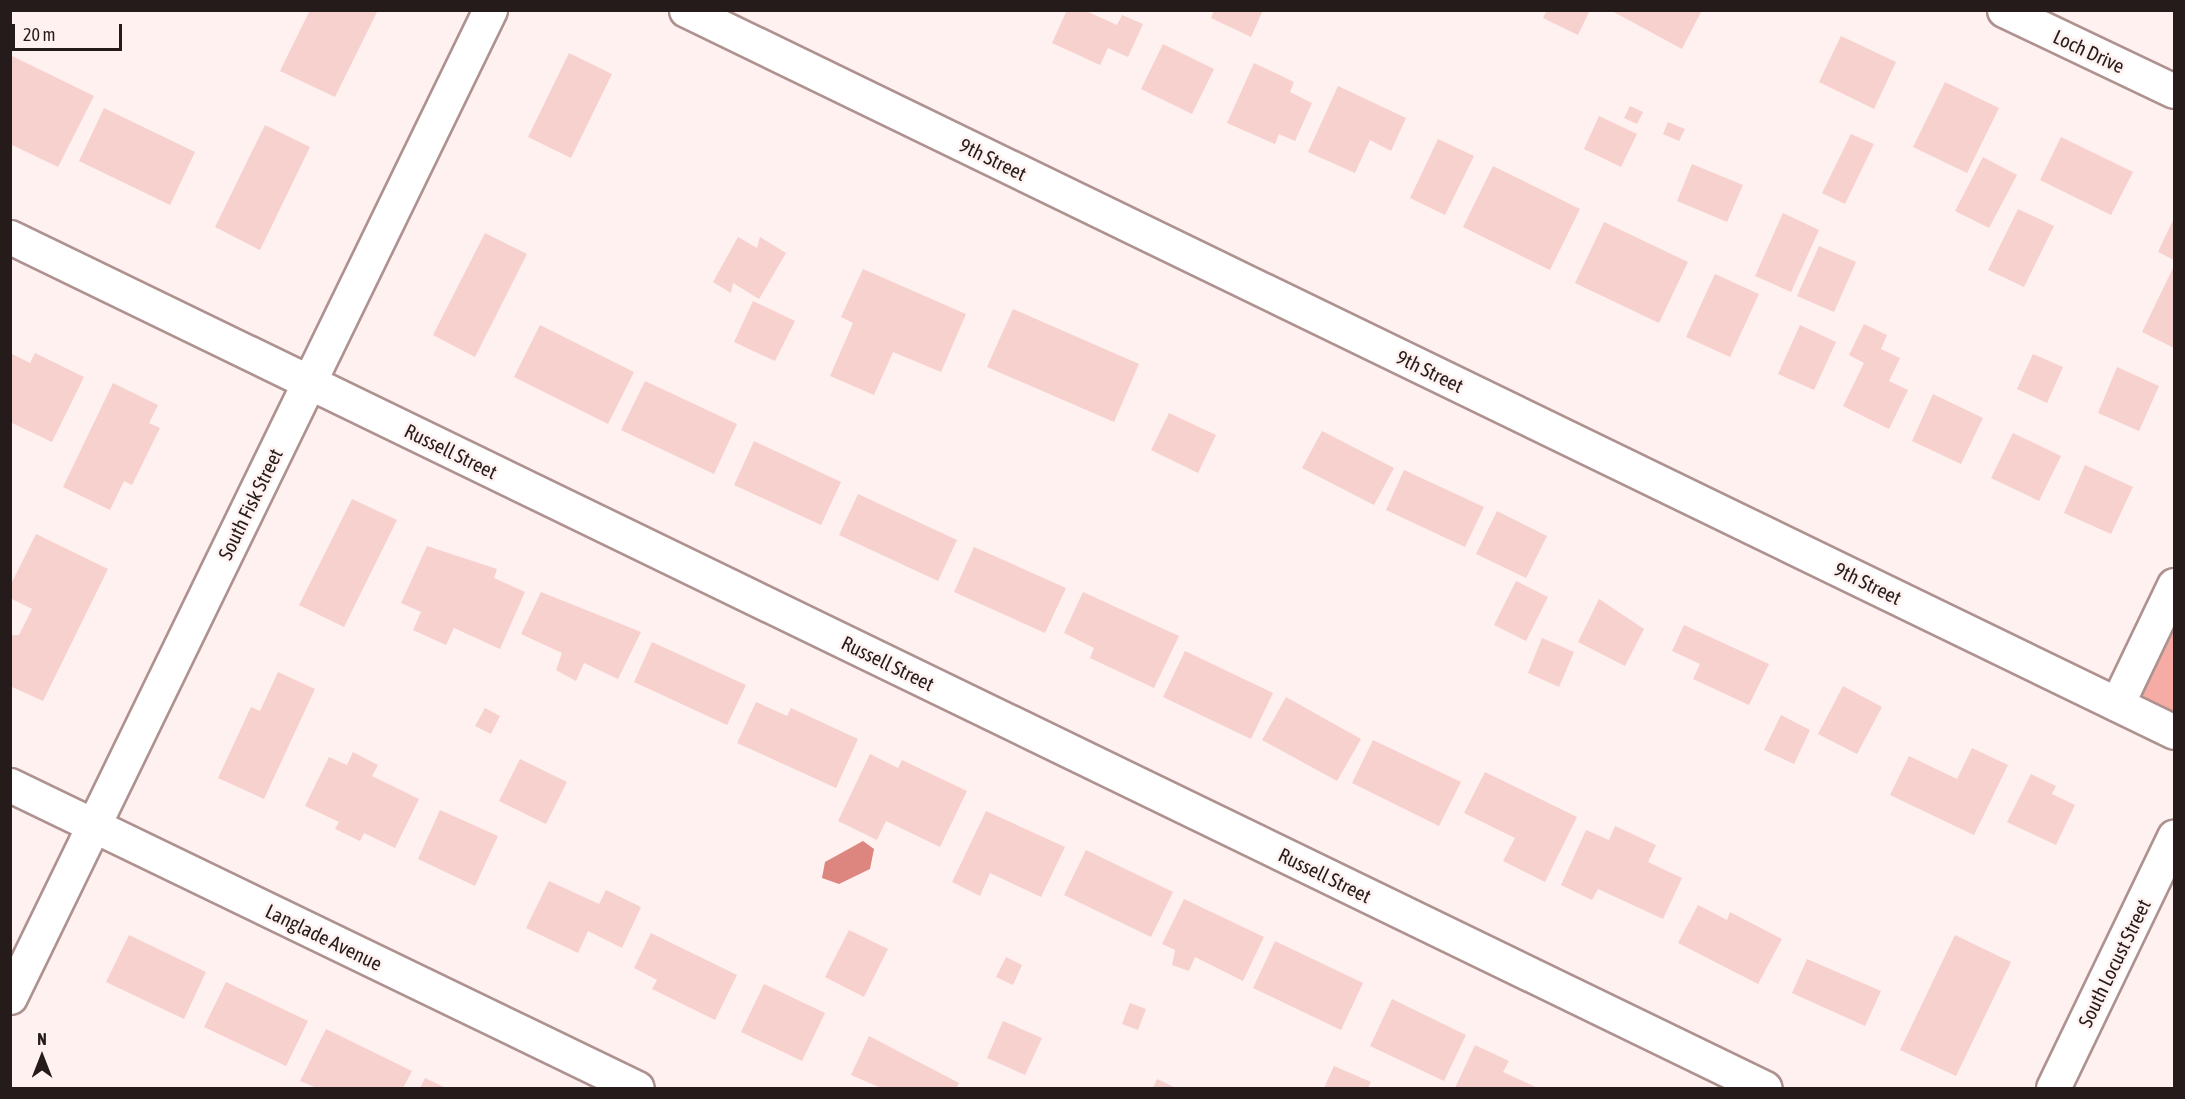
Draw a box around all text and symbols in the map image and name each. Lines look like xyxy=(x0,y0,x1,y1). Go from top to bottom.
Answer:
scale bar xyxy=(15,12,124,50)
text: 20 m xyxy=(23,24,55,45)
street label: Loch Drive xyxy=(2050,24,2128,78)
street label: 9th Street xyxy=(956,133,1030,185)
street label: 9th Street xyxy=(1393,345,1467,397)
street label: Russell Street xyxy=(401,418,501,484)
street label: South Fisk Street xyxy=(213,444,287,564)
street label: 9th Street xyxy=(1831,557,1905,609)
street label: Russell Street xyxy=(838,630,938,696)
street label: Russell Street xyxy=(1275,842,1375,908)
street label: South Locust Street xyxy=(2073,895,2155,1031)
street label: Langlade Avenue xyxy=(262,898,386,976)
north arrow xyxy=(12,1027,72,1087)
text: N xyxy=(37,1030,47,1048)

